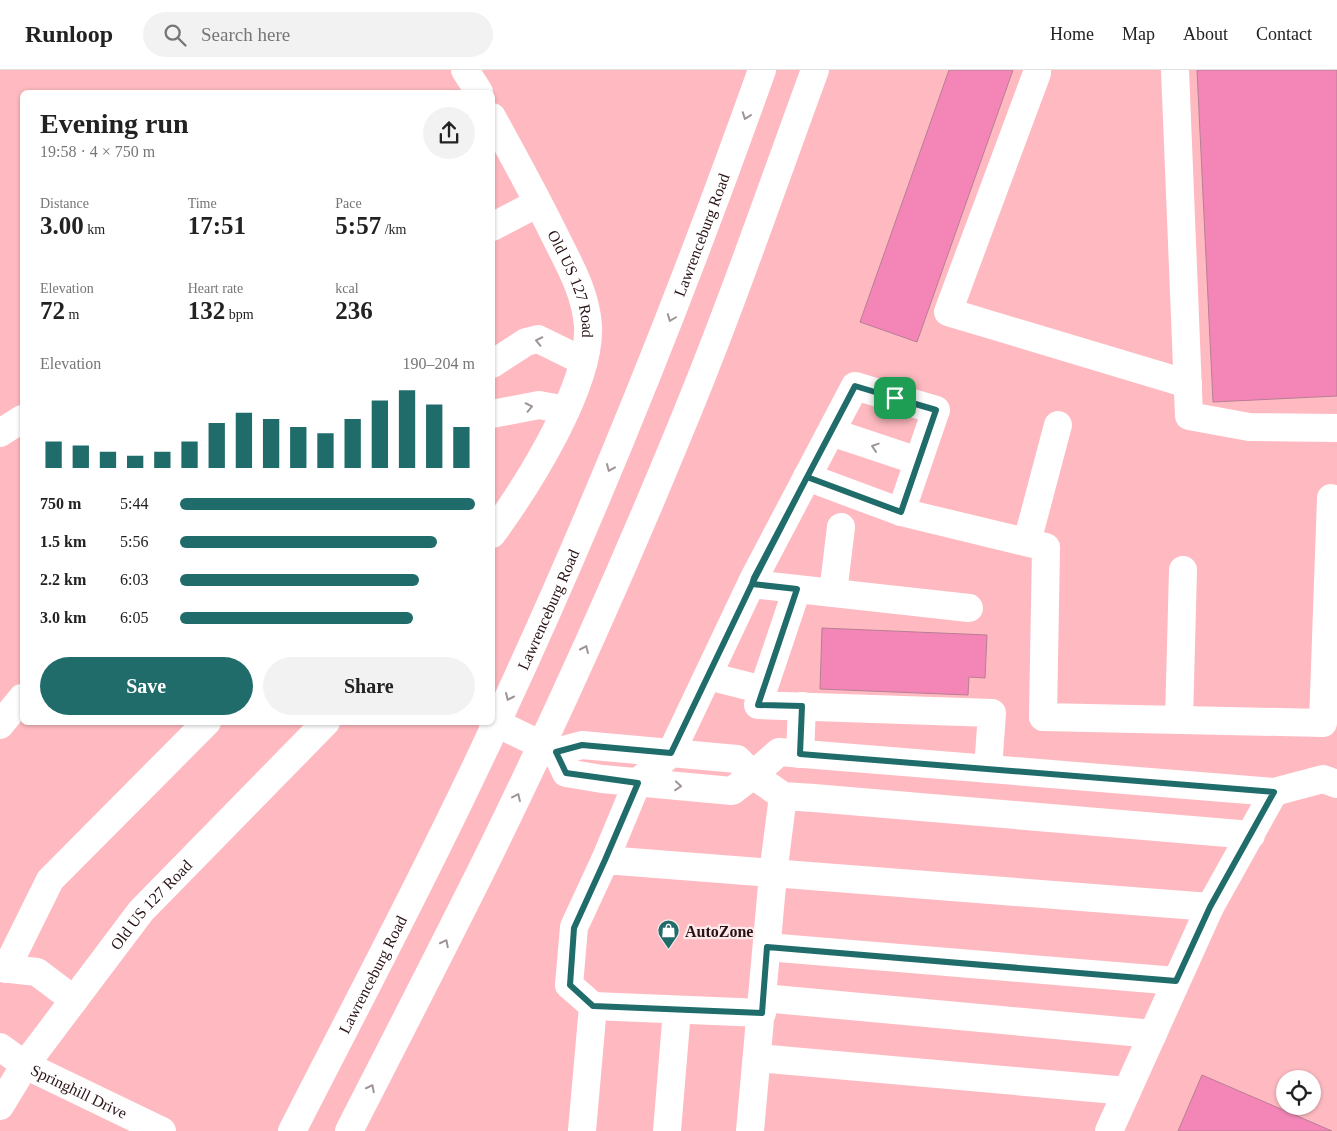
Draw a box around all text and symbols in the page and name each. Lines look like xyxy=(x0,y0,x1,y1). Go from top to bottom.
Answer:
search box xyxy=(143,12,493,57)
text: Runloop xyxy=(25,21,113,47)
icon: search xyxy=(161,21,189,49)
text: Search here xyxy=(201,24,290,45)
text: Home xyxy=(1050,24,1094,44)
text: Map xyxy=(1122,24,1155,44)
text: About xyxy=(1183,24,1228,44)
text: Contact xyxy=(1256,24,1312,44)
button: share xyxy=(423,107,475,159)
text: Evening run xyxy=(40,108,189,139)
one-way arrow xyxy=(742,111,752,120)
text: 19:58 · 4 × 750 m xyxy=(40,143,155,160)
street label: Lawrenceburg Road xyxy=(671,171,733,299)
text: Distance xyxy=(40,196,89,211)
text: Time xyxy=(188,196,217,211)
text: Pace xyxy=(335,196,362,211)
text: 3.00 xyxy=(40,212,84,239)
text: 17:51 xyxy=(188,212,246,239)
text: 5:57 xyxy=(335,212,381,239)
text: km xyxy=(84,222,105,237)
text: /km xyxy=(381,222,406,237)
street label: Old US 127 Road xyxy=(544,227,596,338)
text: Elevation xyxy=(40,281,94,296)
text: Heart rate xyxy=(188,281,243,296)
text: kcal xyxy=(335,281,359,296)
text: 72 xyxy=(40,297,65,324)
text: 132 xyxy=(188,297,225,324)
text: 236 xyxy=(335,297,373,324)
text: m xyxy=(65,307,79,322)
text: bpm xyxy=(225,307,254,322)
one-way arrow xyxy=(667,313,677,321)
one-way arrow xyxy=(535,336,544,347)
text: Elevation xyxy=(40,355,101,372)
text: 190–204 m xyxy=(403,355,475,372)
pin xyxy=(874,377,916,419)
icon: arrive xyxy=(881,384,909,412)
one-way arrow xyxy=(525,402,534,413)
one-way arrow xyxy=(871,442,879,452)
one-way arrow xyxy=(605,463,616,472)
text: 750 m xyxy=(40,495,81,512)
text: 5:44 xyxy=(120,495,148,512)
text: 1.5 km xyxy=(40,533,86,550)
text: 5:56 xyxy=(120,533,148,550)
street label: Lawrenceburg Road xyxy=(514,547,582,673)
text: 2.2 km xyxy=(40,571,86,588)
text: 6:03 xyxy=(120,571,148,588)
text: 3.0 km xyxy=(40,609,86,626)
text: 6:05 xyxy=(120,609,148,626)
one-way arrow xyxy=(578,645,589,654)
button: Save xyxy=(40,657,253,715)
button: Share xyxy=(263,657,475,715)
one-way arrow xyxy=(505,692,515,701)
one-way arrow xyxy=(674,780,682,791)
one-way arrow xyxy=(510,793,521,802)
street label: Old US 127 Road xyxy=(107,857,195,953)
street label: Lawrenceburg Road xyxy=(336,913,410,1036)
shop icon: AutoZone xyxy=(657,919,681,950)
place label: AutoZone xyxy=(685,923,753,940)
one-way arrow xyxy=(439,939,449,948)
street label: Springhill Drive xyxy=(28,1061,130,1122)
map controls xyxy=(1276,1070,1321,1115)
button: locate xyxy=(1276,1070,1321,1115)
one-way arrow xyxy=(365,1084,375,1093)

